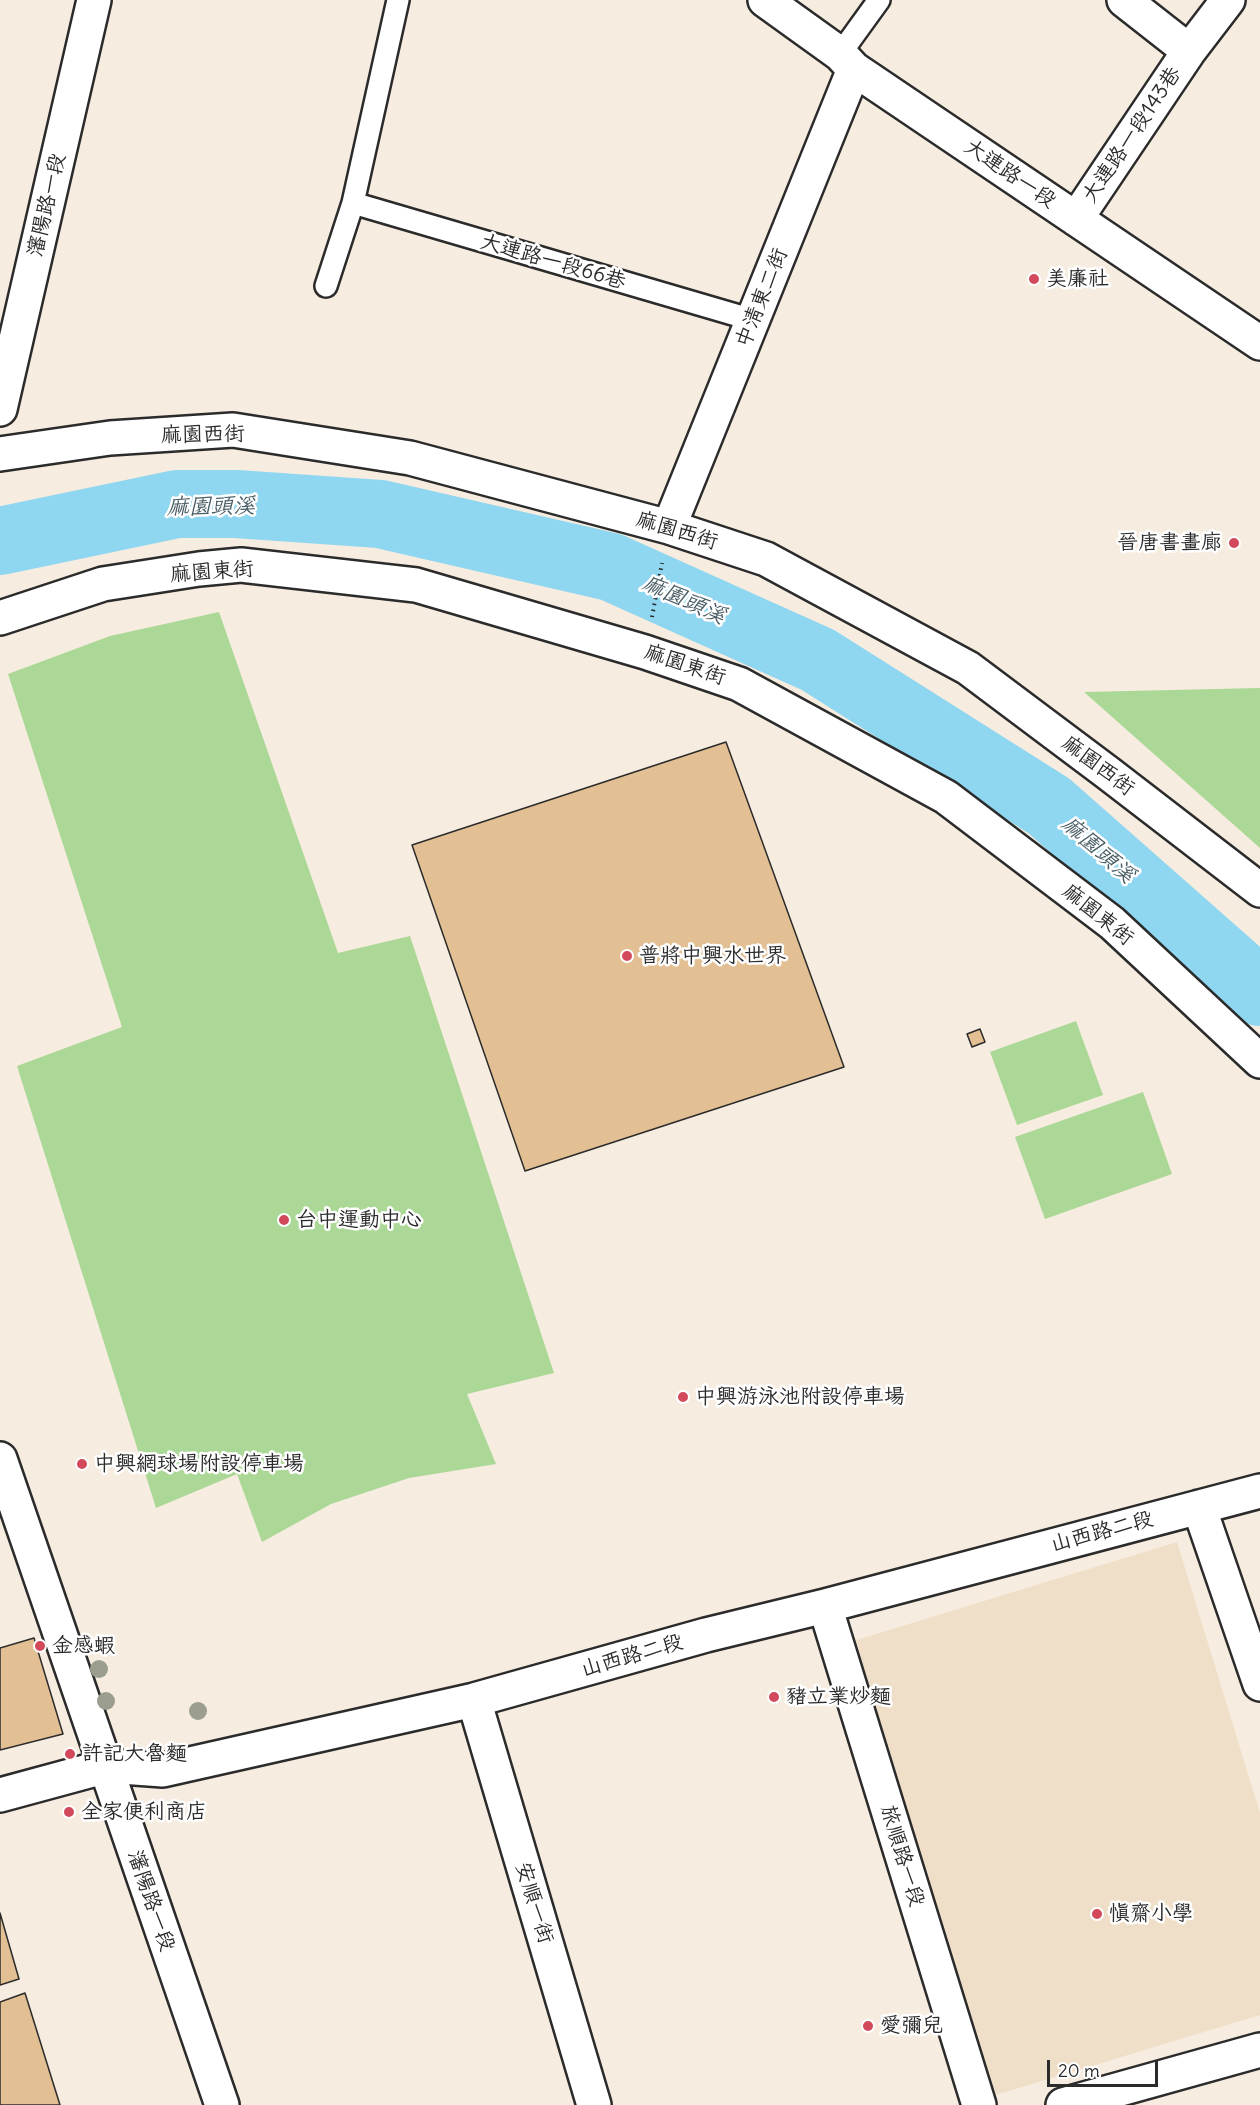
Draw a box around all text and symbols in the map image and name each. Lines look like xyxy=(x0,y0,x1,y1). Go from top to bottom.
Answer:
street label: 大連路一段143巷 xyxy=(1077,62,1187,208)
street label: 大連路一段 xyxy=(959,134,1061,214)
street label: 瀋陽路一段 xyxy=(23,151,71,259)
street label: 大連路一段66巷 xyxy=(477,229,629,295)
street label: 中清東二街 xyxy=(731,245,793,351)
place label: 美廉社 xyxy=(1046,266,1109,292)
marker: 美廉社 xyxy=(1027,272,1041,286)
street label: 麻園西街 xyxy=(161,422,245,448)
water label: 麻園頭溪 xyxy=(167,493,255,521)
street label: 麻園西街 xyxy=(633,507,721,555)
place label: 晉唐書畫廊 xyxy=(1117,530,1222,556)
marker: 晉唐書畫廊 xyxy=(1227,536,1241,550)
street label: 麻園東街 xyxy=(169,557,255,587)
water label: 麻園頭溪 xyxy=(638,570,730,630)
street label: 麻園東街 xyxy=(641,639,729,691)
street label: 麻園西街 xyxy=(1057,731,1139,801)
water label: 麻園頭溪 xyxy=(1056,811,1140,889)
street label: 麻園東街 xyxy=(1057,879,1139,951)
place label: 普將中興水世界 xyxy=(639,943,786,969)
marker: 普將中興水世界 xyxy=(620,949,634,963)
place label: 台中運動中心 xyxy=(296,1207,422,1233)
marker: 台中運動中心 xyxy=(277,1213,291,1227)
place label: 中興游泳池附設停車場 xyxy=(695,1384,905,1410)
marker: 中興游泳池附設停車場 xyxy=(676,1390,690,1404)
place label: 中興網球場附設停車場 xyxy=(94,1451,304,1477)
marker: 中興網球場附設停車場 xyxy=(75,1457,89,1471)
street label: 山西路二段 xyxy=(1048,1506,1156,1558)
street label: 山西路二段 xyxy=(578,1629,686,1683)
place label: 金感蝦 xyxy=(52,1633,115,1659)
marker: 金感蝦 xyxy=(33,1639,47,1653)
place label: 豬立業炒麵 xyxy=(786,1684,891,1710)
marker: 豬立業炒麵 xyxy=(767,1690,781,1704)
place label: 許記大魯麵 xyxy=(82,1741,187,1767)
marker: 許記大魯麵 xyxy=(63,1747,77,1761)
place label: 全家便利商店 xyxy=(81,1799,207,1825)
street label: 旅順路一段 xyxy=(875,1802,929,1910)
marker: 全家便利商店 xyxy=(62,1805,76,1819)
street label: 瀋陽路一段 xyxy=(122,1847,180,1955)
street label: 安順一街 xyxy=(510,1859,558,1947)
place label: 慎齋小學 xyxy=(1109,1901,1193,1927)
marker: 慎齋小學 xyxy=(1090,1907,1104,1921)
place label: 愛彌兒 xyxy=(880,2013,943,2039)
marker: 愛彌兒 xyxy=(861,2019,875,2033)
scale bar xyxy=(1050,2048,1161,2086)
text: 20 m xyxy=(1058,2059,1100,2082)

